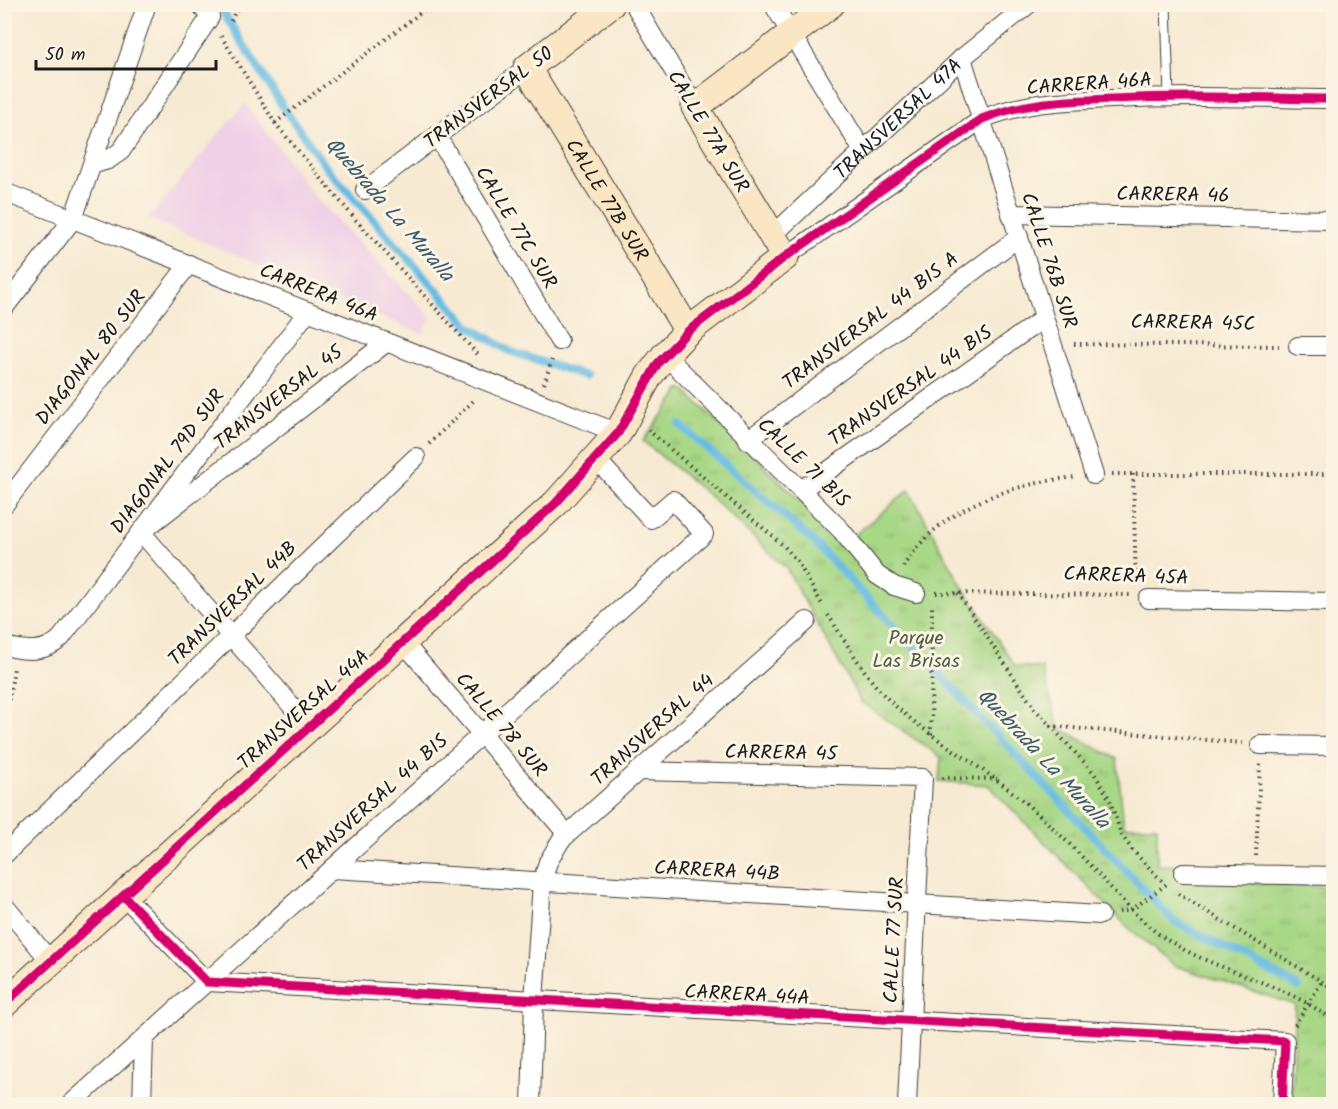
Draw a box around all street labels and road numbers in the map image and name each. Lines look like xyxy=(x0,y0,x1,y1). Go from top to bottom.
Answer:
street label: TRANSVERSAL 50 xyxy=(418,39,561,158)
street label: TRANSVERSAL 47A xyxy=(827,51,971,189)
street label: CALLE 77A SUR xyxy=(658,64,757,200)
street label: CARRERA 46A xyxy=(1025,65,1153,105)
street label: CALLE 77B SUR xyxy=(556,133,656,269)
street label: CALLE 77C SUR xyxy=(466,160,565,296)
street label: CARRERA 46 xyxy=(1116,179,1230,213)
street label: CALLE 76B SUR xyxy=(1011,189,1085,333)
street label: TRANSVERSAL 44 BIS A xyxy=(777,246,963,394)
street label: CARRERA 46A xyxy=(254,256,382,332)
street label: DIAGONAL 80 SUR xyxy=(28,283,155,433)
street label: CARRERA 45C xyxy=(1130,307,1256,341)
street label: TRANSVERSAL 44 BIS xyxy=(824,320,996,450)
street label: TRANSVERSAL 45 xyxy=(208,337,352,459)
street label: DIAGONAL 79D SUR xyxy=(103,383,234,542)
street label: CALLE 71 BIS xyxy=(749,411,857,516)
street label: TRANSVERSAL 44B xyxy=(161,534,305,675)
street label: CARRERA 45A xyxy=(1063,559,1189,595)
street label: TRANSVERSAL 44A xyxy=(231,642,378,779)
street label: CALLE 78 SUR xyxy=(447,665,554,785)
street label: TRANSVERSAL 44 xyxy=(584,666,722,795)
street label: TRANSVERSAL 44 BIS xyxy=(291,726,456,880)
street label: CARRERA 45 xyxy=(724,737,839,771)
street label: CARRERA 44B xyxy=(653,853,781,891)
street label: CALLE 77 SUR xyxy=(876,876,914,1004)
street label: CARRERA 44A xyxy=(684,977,810,1015)

